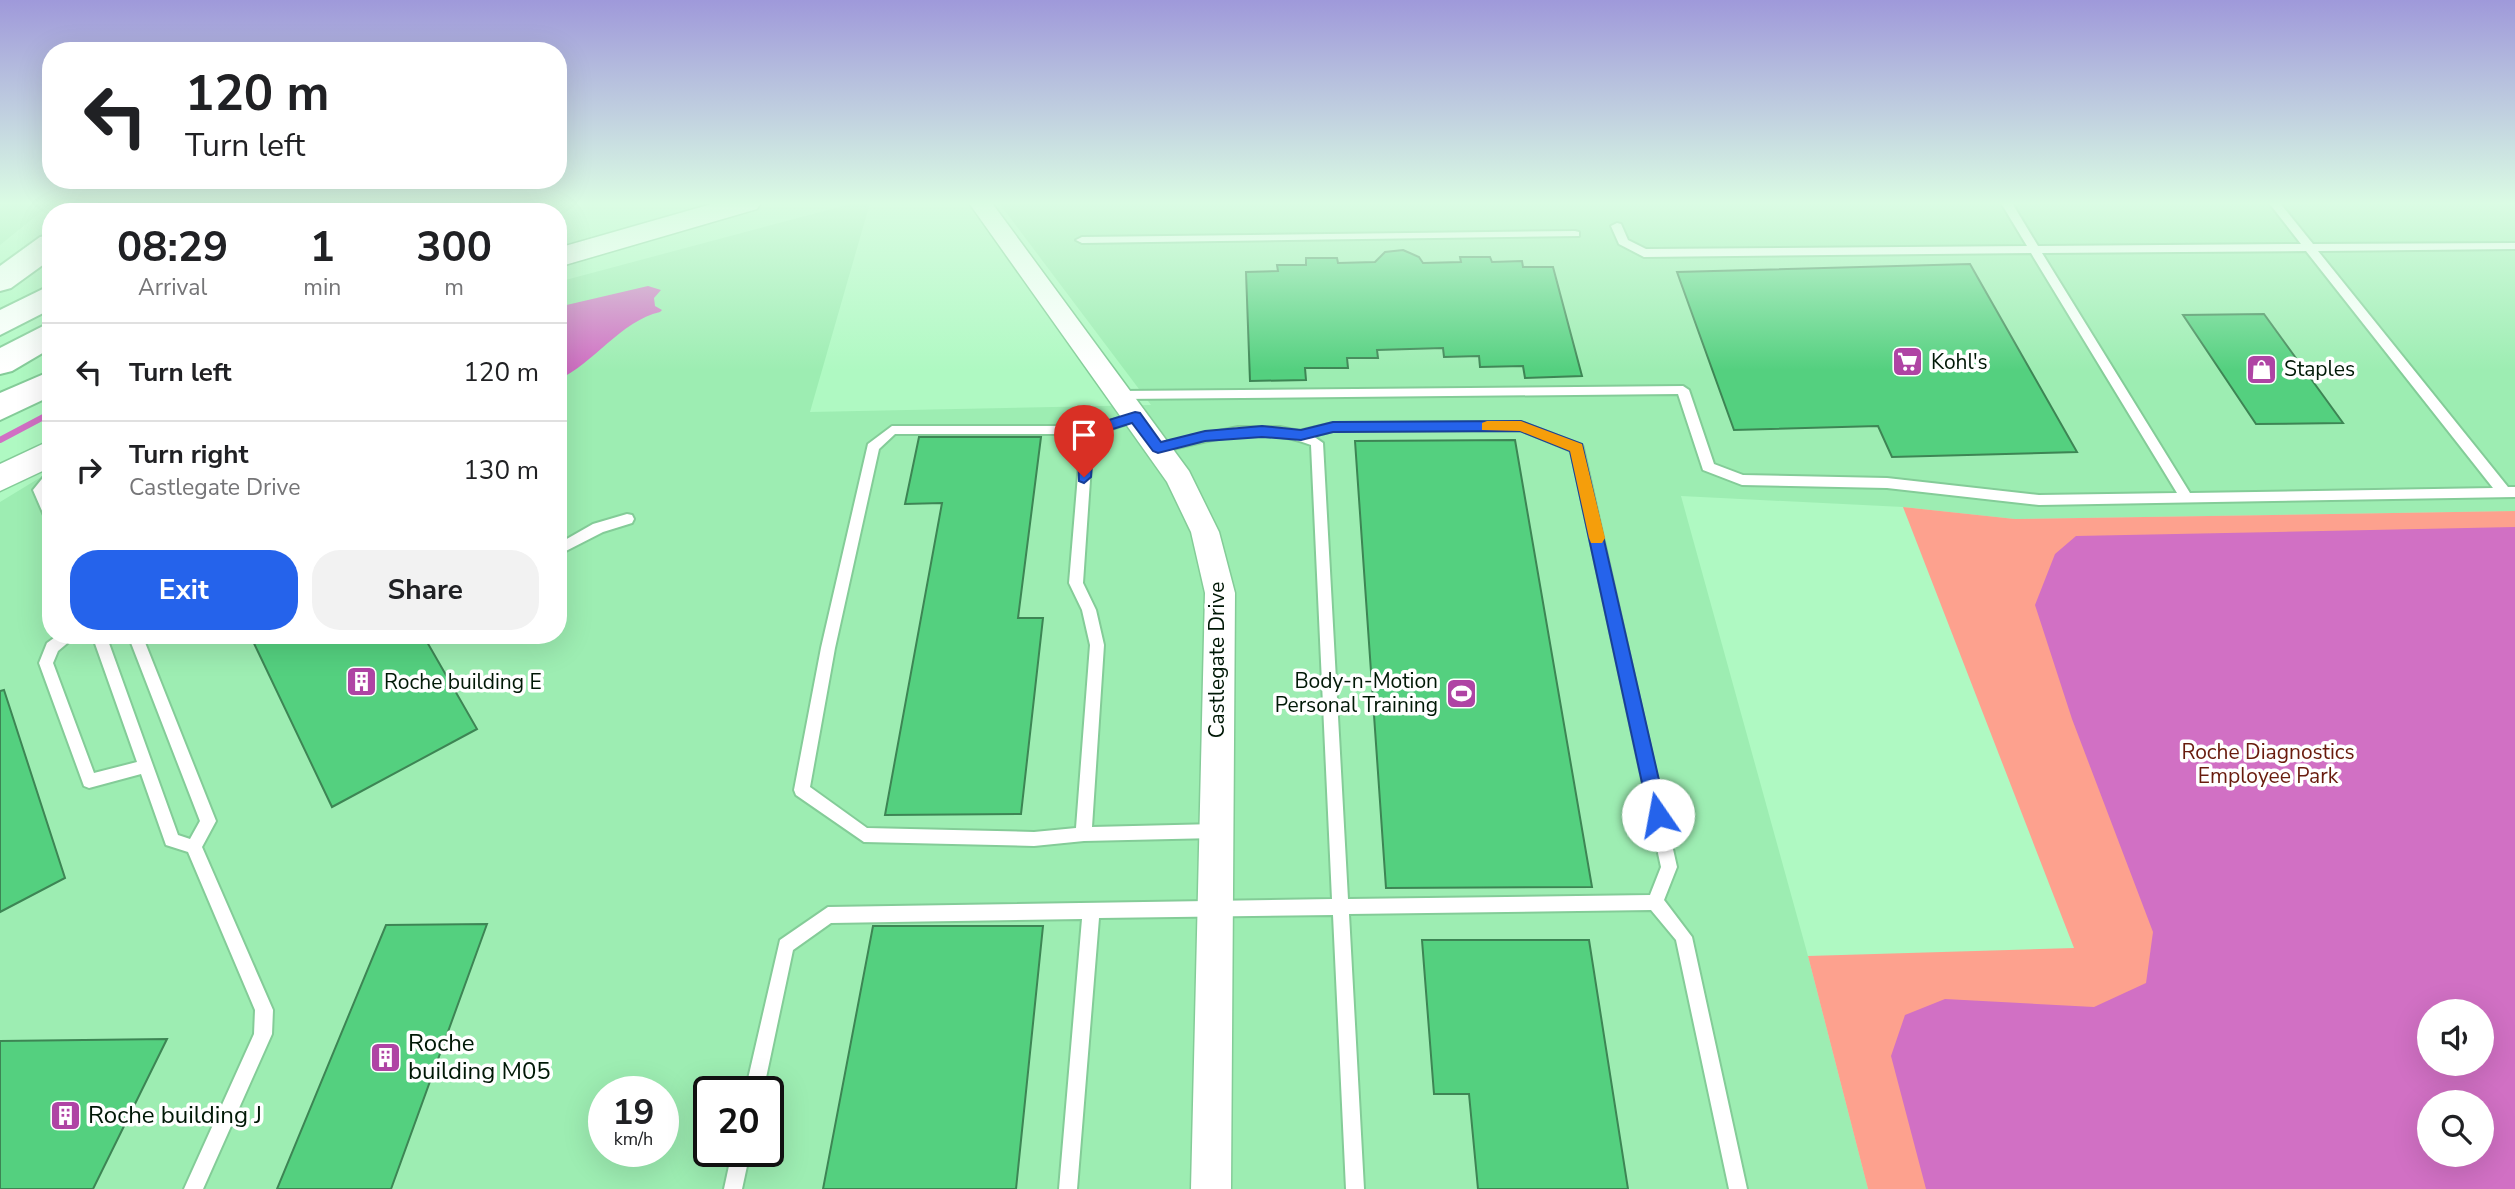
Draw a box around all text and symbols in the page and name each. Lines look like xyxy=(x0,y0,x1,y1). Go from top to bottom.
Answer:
text: 120 m xyxy=(185,60,329,127)
icon: left xyxy=(70,70,161,161)
text: Turn left xyxy=(185,124,305,167)
text: 08:29 xyxy=(117,219,228,276)
text: 1 xyxy=(310,219,335,276)
text: 300 xyxy=(416,219,492,276)
text: Arrival xyxy=(138,272,207,303)
text: min xyxy=(303,272,341,303)
text: m xyxy=(444,272,464,303)
supermarket icon: Kohl's xyxy=(1891,345,1925,379)
place label: Kohl's xyxy=(1931,348,1988,376)
shop icon: Staples xyxy=(2244,352,2278,386)
icon: left xyxy=(70,353,108,391)
text: Turn left xyxy=(129,355,232,390)
text: 120 m xyxy=(463,355,539,390)
place label: Staples xyxy=(2284,355,2355,383)
pin xyxy=(1054,405,1114,477)
icon: arrive xyxy=(1065,416,1103,454)
text: Turn right xyxy=(129,437,248,472)
icon: right xyxy=(70,451,108,489)
text: 130 m xyxy=(463,453,539,488)
text: Castlegate Drive xyxy=(129,472,301,503)
button: Exit xyxy=(70,550,298,630)
button: Share xyxy=(312,550,539,630)
street label: Castlegate Drive xyxy=(1203,582,1231,738)
building icon: Roche building E xyxy=(344,665,378,699)
place label: Body-n-Motion Personal Training xyxy=(1275,667,1438,719)
place label: Roche building E xyxy=(384,668,542,696)
sports icon: Body-n-Motion Personal Training xyxy=(1444,676,1478,710)
park label: Roche Diagnostics Employee Park xyxy=(2181,738,2355,790)
position arrow xyxy=(1621,778,1695,852)
map controls xyxy=(2417,999,2494,1167)
button: sound xyxy=(2417,999,2494,1076)
place label: Roche building M05 xyxy=(408,1027,551,1087)
building icon: Roche building M05 xyxy=(368,1040,402,1074)
speed limit sign: 20 xyxy=(693,1076,784,1167)
text: 19 xyxy=(612,1089,655,1136)
button: search xyxy=(2417,1090,2494,1167)
building icon: Roche building J xyxy=(48,1098,82,1132)
place label: Roche building J xyxy=(88,1099,262,1131)
text: km/h xyxy=(614,1127,653,1151)

